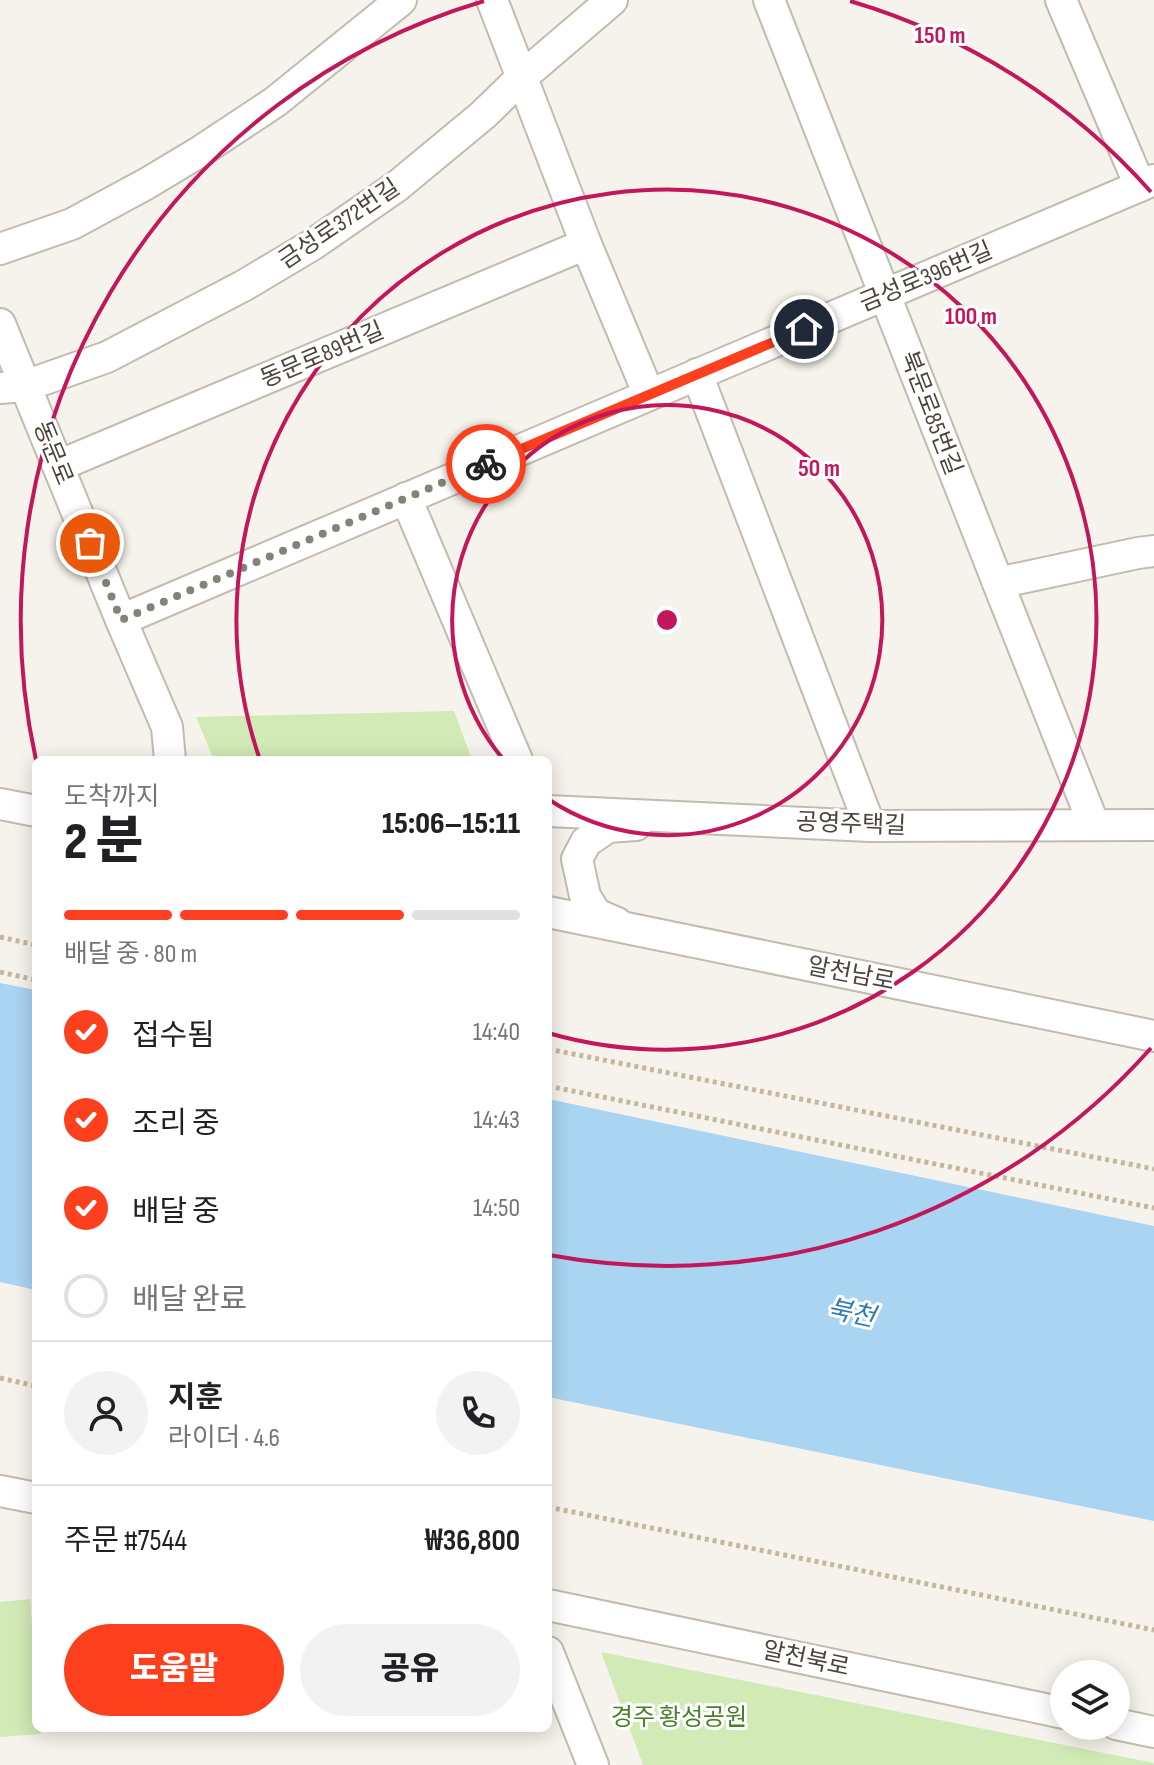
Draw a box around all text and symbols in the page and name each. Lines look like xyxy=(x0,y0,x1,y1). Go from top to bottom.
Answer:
text: 150 m xyxy=(914,21,966,50)
street label: 금성로372번길 xyxy=(273,173,405,275)
street label: 금성로396번길 xyxy=(855,236,997,318)
pin xyxy=(770,295,838,363)
text: 100 m xyxy=(945,302,997,331)
icon: home xyxy=(782,307,826,351)
street label: 동문로89번길 xyxy=(256,316,388,394)
street label: 북문로85번길 xyxy=(894,347,968,479)
street label: 동문로 xyxy=(27,417,79,489)
courier xyxy=(446,424,526,504)
icon: bike xyxy=(464,442,508,486)
text: 50 m xyxy=(798,454,840,483)
pin xyxy=(56,509,124,577)
icon: bag xyxy=(68,521,112,565)
centre of rings xyxy=(653,606,681,634)
text: 도착까지 xyxy=(64,782,160,813)
text: 15:06–15:11 xyxy=(382,806,520,842)
street label: 공영주택길 xyxy=(795,808,907,840)
text: 2 분 xyxy=(64,811,143,874)
text: 배달 중 · 80 m xyxy=(64,939,197,970)
street label: 알천남로 xyxy=(805,951,897,997)
icon: check xyxy=(64,1010,108,1054)
text: 14:40 xyxy=(473,1017,520,1048)
text: 접수됨 xyxy=(132,1018,215,1054)
icon: check xyxy=(64,1098,108,1142)
text: 14:43 xyxy=(473,1105,520,1136)
text: 조리 중 xyxy=(132,1106,220,1142)
icon: check xyxy=(64,1186,108,1230)
text: 14:50 xyxy=(473,1193,520,1224)
text: 배달 중 xyxy=(132,1194,220,1230)
text: 배달 완료 xyxy=(132,1282,247,1318)
water label: 북천 xyxy=(824,1294,881,1335)
button: person xyxy=(64,1371,148,1455)
button: phone xyxy=(436,1371,520,1455)
text: 지훈 xyxy=(168,1380,223,1416)
text: 라이더 · 4.6 xyxy=(168,1423,280,1454)
text: 주문 #7544 xyxy=(64,1523,187,1559)
text: ₩36,800 xyxy=(425,1523,520,1559)
button: 도움말 xyxy=(64,1624,284,1716)
button: 공유 xyxy=(300,1624,520,1716)
street label: 알천북로 xyxy=(760,1636,852,1682)
map controls xyxy=(1050,1660,1130,1740)
button: layers xyxy=(1050,1660,1130,1740)
park label: 경주 황성공원 xyxy=(611,1703,747,1732)

